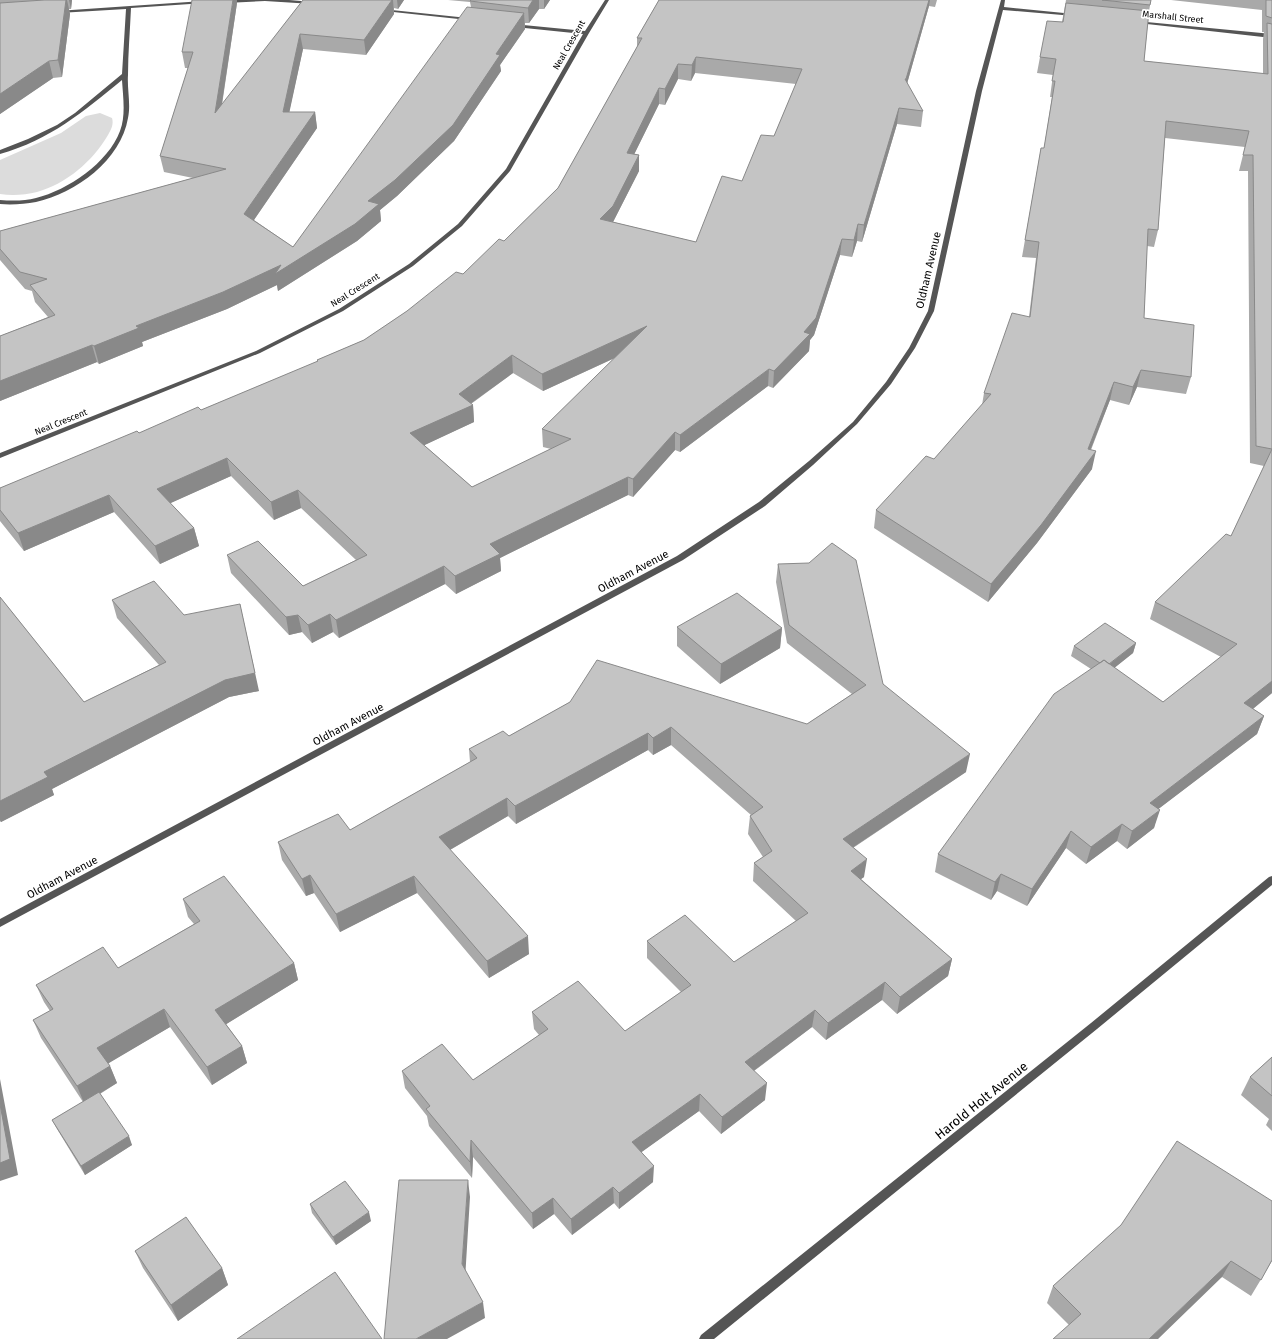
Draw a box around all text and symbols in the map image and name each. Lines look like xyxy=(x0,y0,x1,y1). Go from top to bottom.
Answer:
street label: Marshall Street xyxy=(1142,9,1205,25)
street label: Neal Crescent xyxy=(551,18,588,72)
street label: Oldham Avenue xyxy=(913,230,944,310)
street label: Neal Crescent xyxy=(329,271,382,309)
street label: Neal Crescent xyxy=(33,407,89,437)
street label: Oldham Avenue xyxy=(595,547,671,596)
street label: Oldham Avenue xyxy=(310,700,386,749)
street label: Oldham Avenue xyxy=(24,853,100,902)
street label: Harold Holt Avenue xyxy=(932,1058,1031,1142)

